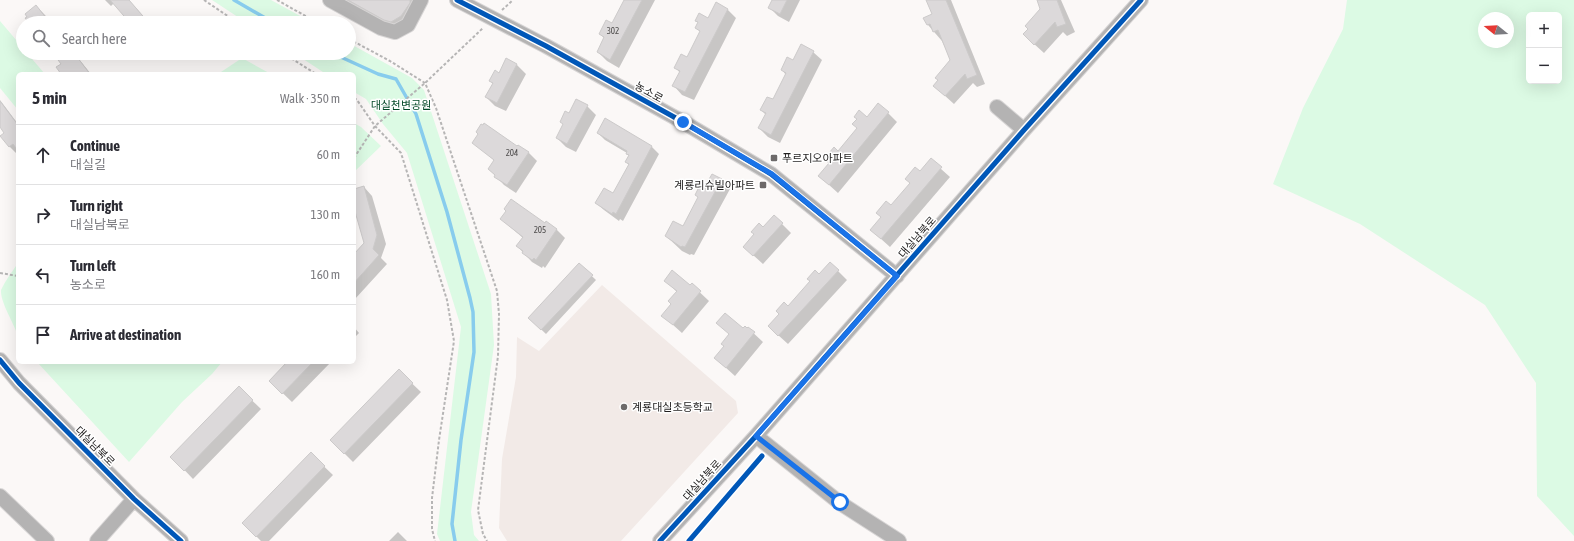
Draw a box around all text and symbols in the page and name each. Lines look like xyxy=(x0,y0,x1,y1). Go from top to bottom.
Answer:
north arrow xyxy=(1478,12,1514,48)
map controls xyxy=(1526,12,1562,84)
button: + xyxy=(1526,12,1562,48)
search box xyxy=(16,16,356,60)
house number: 302 xyxy=(607,26,619,36)
icon: search xyxy=(30,27,52,49)
text: Search here xyxy=(62,30,127,47)
button: − xyxy=(1526,48,1562,84)
street label: 농소로 xyxy=(633,79,665,105)
text: 5 min xyxy=(32,88,67,108)
text: Walk · 350 m xyxy=(280,91,340,106)
park label: 대실천변공원 xyxy=(371,99,431,111)
route end xyxy=(674,113,692,131)
text: Continue xyxy=(70,137,120,154)
icon: ahead xyxy=(32,144,54,166)
text: 60 m xyxy=(317,147,340,162)
house number: 204 xyxy=(506,148,518,158)
place label: 푸르지오아파트 xyxy=(782,152,853,164)
marker: 푸르지오아파트 xyxy=(769,153,779,163)
text: 대실길 xyxy=(70,157,106,172)
place label: 계룡리슈빌아파트 xyxy=(674,179,755,191)
marker: 계룡리슈빌아파트 xyxy=(758,180,768,190)
text: Turn right xyxy=(70,197,123,214)
icon: right xyxy=(32,204,54,226)
text: 130 m xyxy=(311,207,340,222)
street label: 대실남북로 xyxy=(896,214,938,260)
text: 대실남북로 xyxy=(70,217,130,232)
house number: 205 xyxy=(534,225,546,235)
text: Turn left xyxy=(70,257,116,274)
icon: left xyxy=(32,264,54,286)
text: 160 m xyxy=(311,267,340,282)
text: 농소로 xyxy=(70,277,106,292)
icon: arrive xyxy=(32,324,54,346)
text: Arrive at destination xyxy=(70,326,181,343)
place label: 계룡대실초등학교 xyxy=(632,401,713,413)
marker: 계룡대실초등학교 xyxy=(619,402,629,412)
street label: 대실남북로 xyxy=(73,424,117,468)
street label: 대실남북로 xyxy=(681,457,723,503)
route start xyxy=(831,493,849,511)

